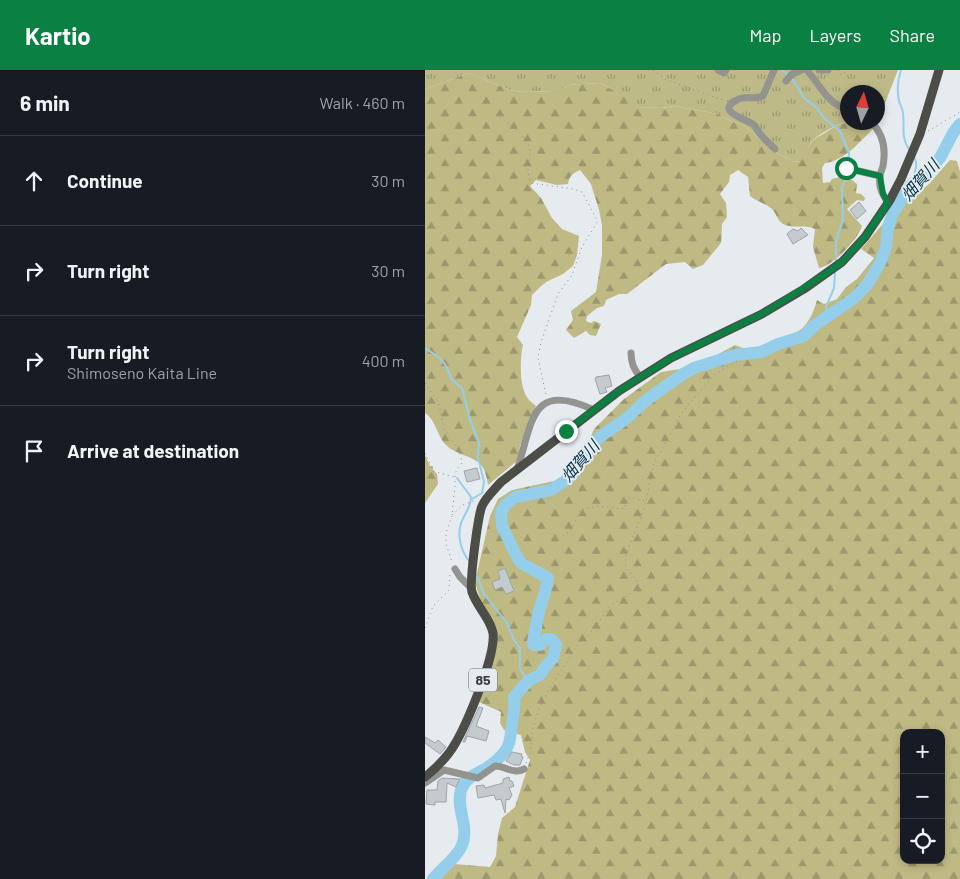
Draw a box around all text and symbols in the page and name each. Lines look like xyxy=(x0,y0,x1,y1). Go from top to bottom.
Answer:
text: Kartio xyxy=(25,21,91,50)
text: Map xyxy=(749,24,781,46)
text: Layers xyxy=(809,24,862,46)
text: Share xyxy=(890,24,935,46)
north arrow xyxy=(840,85,885,130)
text: 6 min xyxy=(20,90,70,115)
text: Walk · 460 m xyxy=(320,93,405,112)
water label: 畑賀川 xyxy=(897,154,944,204)
route start xyxy=(835,157,858,180)
icon: ahead xyxy=(20,167,48,195)
text: Continue xyxy=(67,169,143,192)
text: 30 m xyxy=(371,171,405,190)
icon: right xyxy=(20,257,48,285)
text: Turn right xyxy=(67,259,149,282)
text: 30 m xyxy=(371,261,405,280)
text: Turn right xyxy=(67,340,149,363)
icon: right xyxy=(20,347,48,375)
text: 400 m xyxy=(362,351,405,370)
text: Shimoseno Kaita Line xyxy=(67,363,217,382)
route end xyxy=(555,420,578,443)
water label: 畑賀川 xyxy=(557,435,604,485)
icon: arrive xyxy=(20,437,48,465)
text: Arrive at destination xyxy=(67,439,239,462)
road number: 85 xyxy=(469,668,497,692)
map controls xyxy=(900,729,945,864)
button: + xyxy=(900,729,945,774)
button: − xyxy=(900,774,945,819)
button: locate xyxy=(900,819,945,864)

